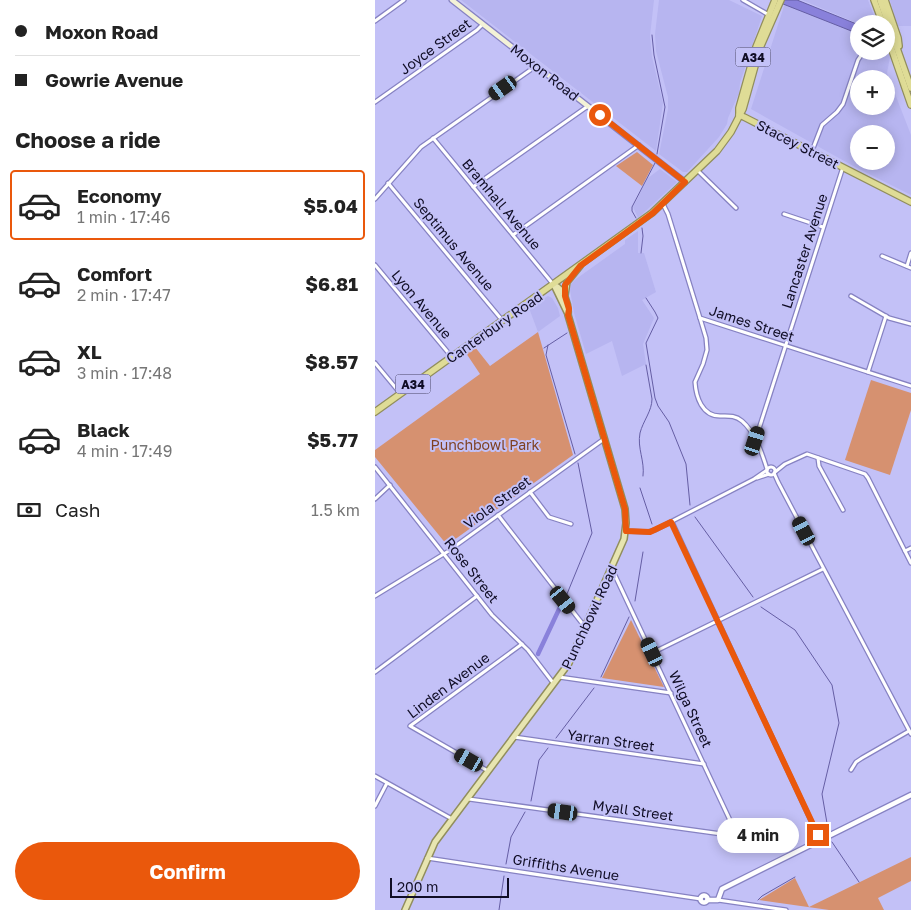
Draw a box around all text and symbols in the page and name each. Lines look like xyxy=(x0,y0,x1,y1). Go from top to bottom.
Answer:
street label: Joyce Street xyxy=(396,14,474,78)
map controls xyxy=(850,15,895,170)
button: layers xyxy=(850,15,895,60)
text: Moxon Road xyxy=(45,20,158,43)
street label: Moxon Road xyxy=(507,40,583,104)
road number: A34 xyxy=(735,48,771,66)
text: Gowrie Avenue xyxy=(45,68,183,91)
button: + xyxy=(850,70,895,115)
car xyxy=(486,73,519,103)
route start xyxy=(589,104,611,126)
street label: Stacey Street xyxy=(754,116,842,172)
button: − xyxy=(850,125,895,170)
text: Choose a ride xyxy=(15,126,161,153)
street label: Bramhall Avenue xyxy=(459,155,545,253)
icon: car xyxy=(17,183,62,228)
text: Economy xyxy=(77,184,162,207)
street label: Lancaster Avenue xyxy=(777,191,831,311)
text: $5.04 xyxy=(303,194,358,217)
street label: Septimus Avenue xyxy=(410,194,498,294)
text: 1 min · 17:46 xyxy=(77,207,170,227)
icon: car xyxy=(17,261,62,306)
text: Comfort xyxy=(77,262,152,285)
street label: Lyon Avenue xyxy=(388,266,456,342)
text: $6.81 xyxy=(305,272,358,295)
text: 2 min · 17:47 xyxy=(77,285,171,305)
street label: Canterbury Road xyxy=(443,287,545,367)
street label: James Street xyxy=(707,301,797,345)
icon: car xyxy=(17,339,62,384)
text: XL xyxy=(77,340,102,363)
text: $8.57 xyxy=(305,350,358,373)
text: 3 min · 17:48 xyxy=(77,363,172,383)
road number: A34 xyxy=(395,374,431,394)
icon: car xyxy=(17,417,62,462)
text: Black xyxy=(77,418,130,441)
car xyxy=(743,424,766,458)
text: $5.77 xyxy=(307,428,358,451)
park label: Punchbowl Park xyxy=(431,436,540,453)
text: 4 min · 17:49 xyxy=(77,441,172,461)
street label: Viola Street xyxy=(460,472,534,532)
icon: cash xyxy=(15,496,43,524)
text: Cash xyxy=(55,498,100,521)
text: 1.5 km xyxy=(311,500,360,520)
car xyxy=(790,514,817,548)
street label: Rose Street xyxy=(441,534,503,606)
street label: Punchbowl Road xyxy=(557,562,621,672)
car xyxy=(547,584,578,616)
car xyxy=(638,635,665,669)
street label: Linden Avenue xyxy=(404,649,492,721)
street label: Wilga Street xyxy=(666,668,716,750)
street label: Yarran Street xyxy=(566,725,656,755)
car xyxy=(452,746,485,774)
street label: Myall Street xyxy=(592,796,674,824)
car xyxy=(547,802,578,822)
callout: 4 min xyxy=(718,818,801,852)
route end xyxy=(807,824,829,846)
text: 4 min xyxy=(737,825,779,845)
button: Confirm xyxy=(15,842,360,900)
street label: Griffiths Avenue xyxy=(511,850,621,884)
scale bar xyxy=(390,875,509,898)
text: 200 m xyxy=(397,878,438,895)

